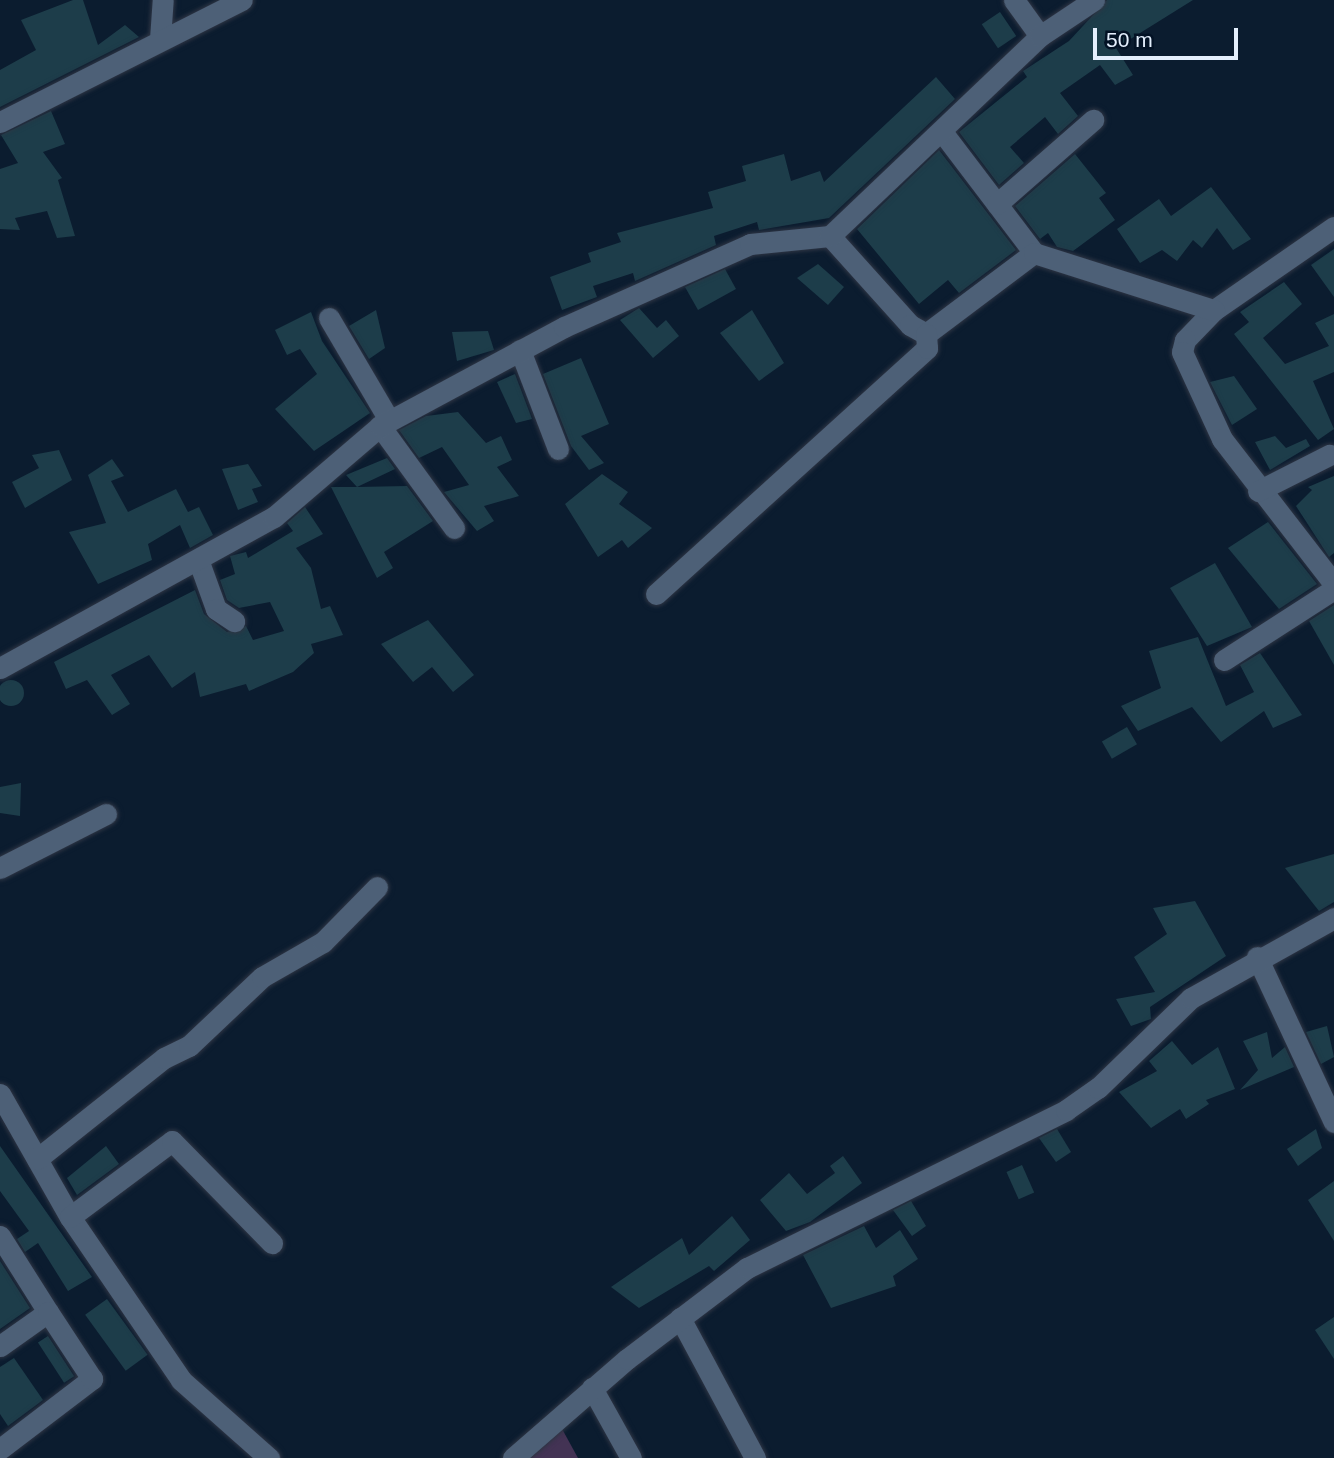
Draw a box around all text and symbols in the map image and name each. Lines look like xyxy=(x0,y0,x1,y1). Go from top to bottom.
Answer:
scale bar xyxy=(1096,14,1241,58)
text: 50 m xyxy=(1106,28,1153,51)

